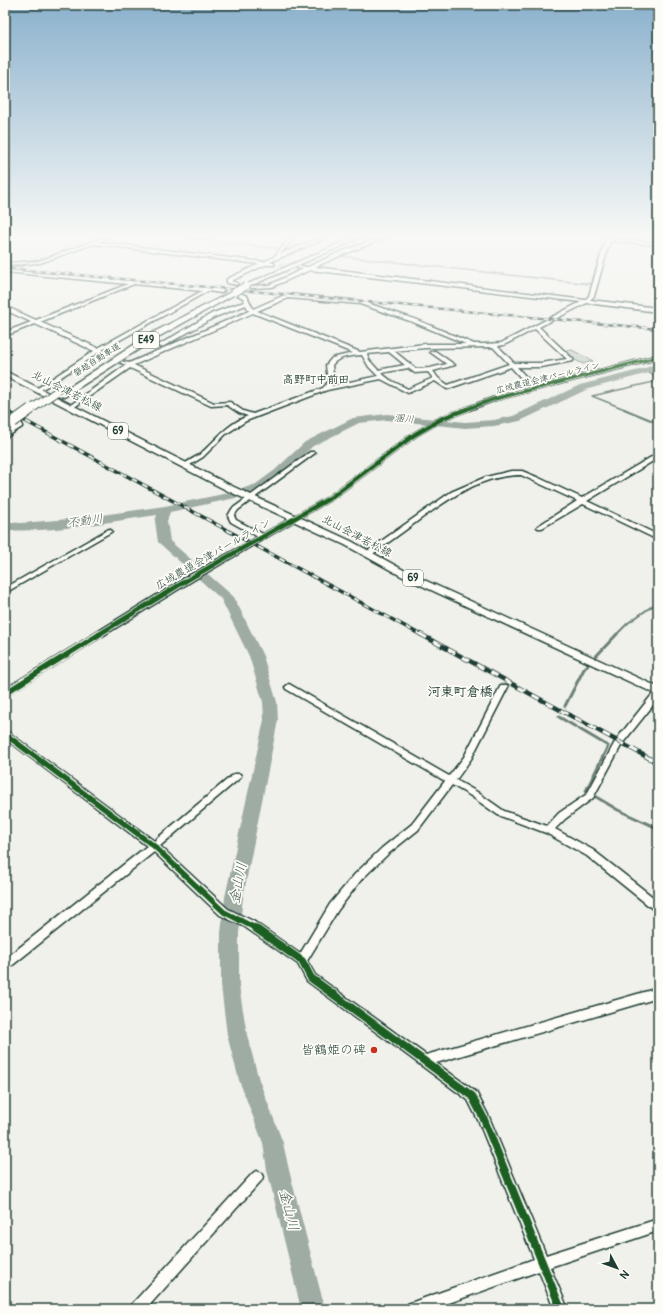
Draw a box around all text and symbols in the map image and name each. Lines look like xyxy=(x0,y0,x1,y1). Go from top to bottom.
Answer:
road number: E49 xyxy=(133,332,159,348)
street label: 磐越自動車道 xyxy=(71,341,123,379)
street label: 広域農道会津パールライン xyxy=(495,360,601,396)
street label: 北山会津若松線 xyxy=(30,368,104,414)
district label: 高野町中前田 xyxy=(283,373,349,386)
water label: 溷川 xyxy=(394,412,414,426)
road number: 69 xyxy=(108,423,128,439)
water label: 不動川 xyxy=(66,511,104,531)
street label: 北山会津若松線 xyxy=(320,512,394,560)
street label: 広域農道会津パールライン xyxy=(153,516,273,592)
road number: 69 xyxy=(403,570,423,586)
district label: 河東町倉橋 xyxy=(427,684,493,700)
water label: 金山川 xyxy=(226,861,250,905)
place label: 皆鶴姫の碑 xyxy=(301,1042,366,1058)
marker: 皆鶴姫の碑 xyxy=(369,1045,379,1055)
water label: 金山川 xyxy=(276,1188,302,1232)
north arrow xyxy=(597,1248,637,1288)
text: N xyxy=(616,1267,632,1282)

